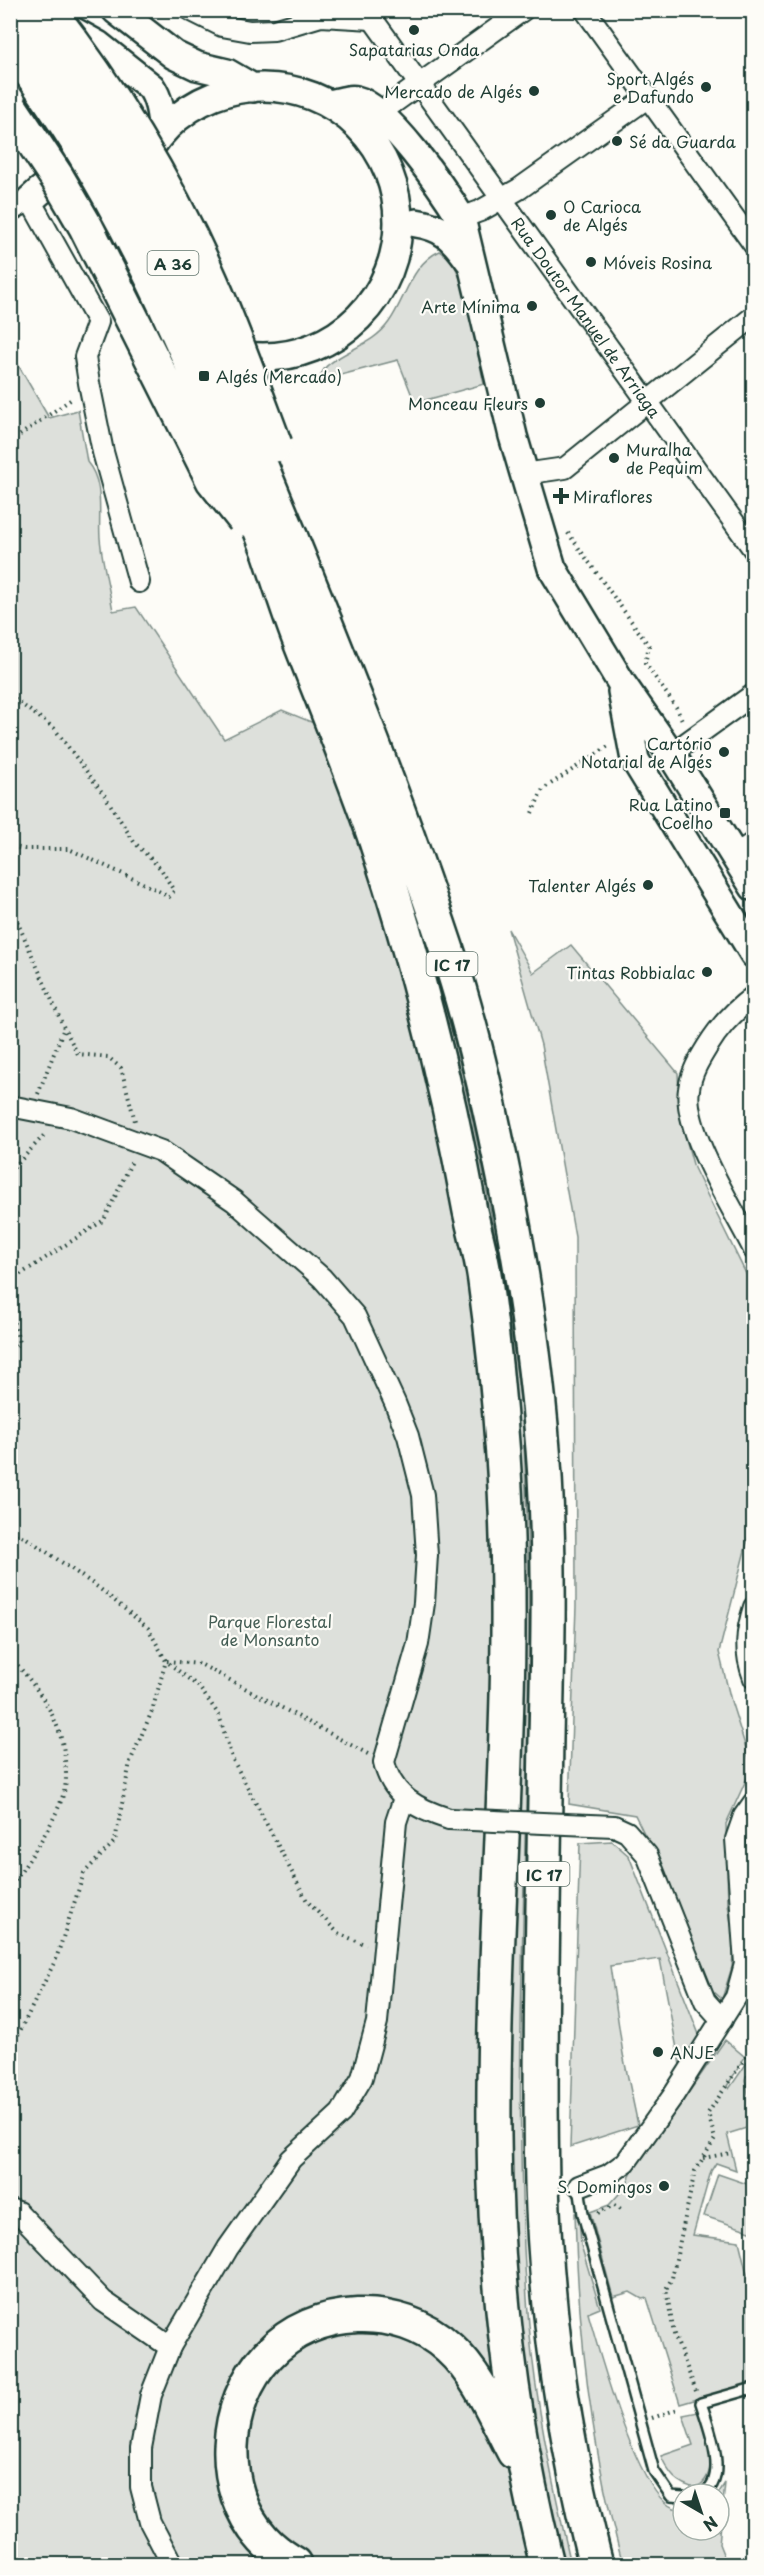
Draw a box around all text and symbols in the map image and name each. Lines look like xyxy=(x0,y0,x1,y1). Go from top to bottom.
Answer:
marker: Sapatarias Onda xyxy=(407,23,421,37)
place label: Sapatarias Onda xyxy=(349,37,480,61)
place label: Sport Algés e Dafundo xyxy=(606,66,694,108)
place label: Mercado de Algés xyxy=(384,79,522,103)
marker: Sport Algés e Dafundo xyxy=(699,80,713,94)
marker: Mercado de Algés xyxy=(527,84,541,98)
place label: Sé da Guarda xyxy=(629,129,736,153)
marker: Sé da Guarda xyxy=(610,134,624,148)
place label: O Carioca de Algés xyxy=(563,194,641,236)
marker: O Carioca de Algés xyxy=(544,208,558,222)
street label: Rua Doutor Manuel de Arriaga xyxy=(506,212,667,422)
place label: Móveis Rosina xyxy=(603,250,712,274)
road number: A 36 xyxy=(148,251,198,275)
marker: Móveis Rosina xyxy=(584,255,598,269)
place label: Arte Mínima xyxy=(421,294,520,318)
marker: Arte Mínima xyxy=(525,299,539,313)
place label: Algés (Mercado) xyxy=(216,364,342,388)
marker: Algés (Mercado) xyxy=(197,369,211,383)
place label: Monceau Fleurs xyxy=(408,391,528,415)
marker: Monceau Fleurs xyxy=(533,396,547,410)
place label: Muralha de Pequim xyxy=(626,437,703,479)
marker: Muralha de Pequim xyxy=(607,451,621,465)
place label: Miraflores xyxy=(573,484,653,508)
marker: Miraflores xyxy=(554,489,568,503)
place label: Cartório Notarial de Algés xyxy=(581,731,712,773)
marker: Cartório Notarial de Algés xyxy=(717,745,731,759)
place label: Rua Latino Coelho xyxy=(629,792,713,834)
marker: Rua Latino Coelho xyxy=(718,806,732,820)
place label: Talenter Algés xyxy=(528,873,636,897)
marker: Talenter Algés xyxy=(641,878,655,892)
road number: IC 17 xyxy=(426,952,478,976)
place label: Tintas Robbialac xyxy=(566,960,695,984)
marker: Tintas Robbialac xyxy=(700,965,714,979)
park label: Parque Florestal de Monsanto xyxy=(208,1609,332,1651)
road number: IC 17 xyxy=(518,1862,570,1886)
place label: ANJE xyxy=(670,2040,714,2064)
marker: ANJE xyxy=(651,2045,665,2059)
place label: S. Domingos xyxy=(557,2174,652,2198)
marker: S. Domingos xyxy=(657,2179,671,2193)
north arrow xyxy=(671,2482,731,2542)
text: N xyxy=(699,2511,724,2538)

